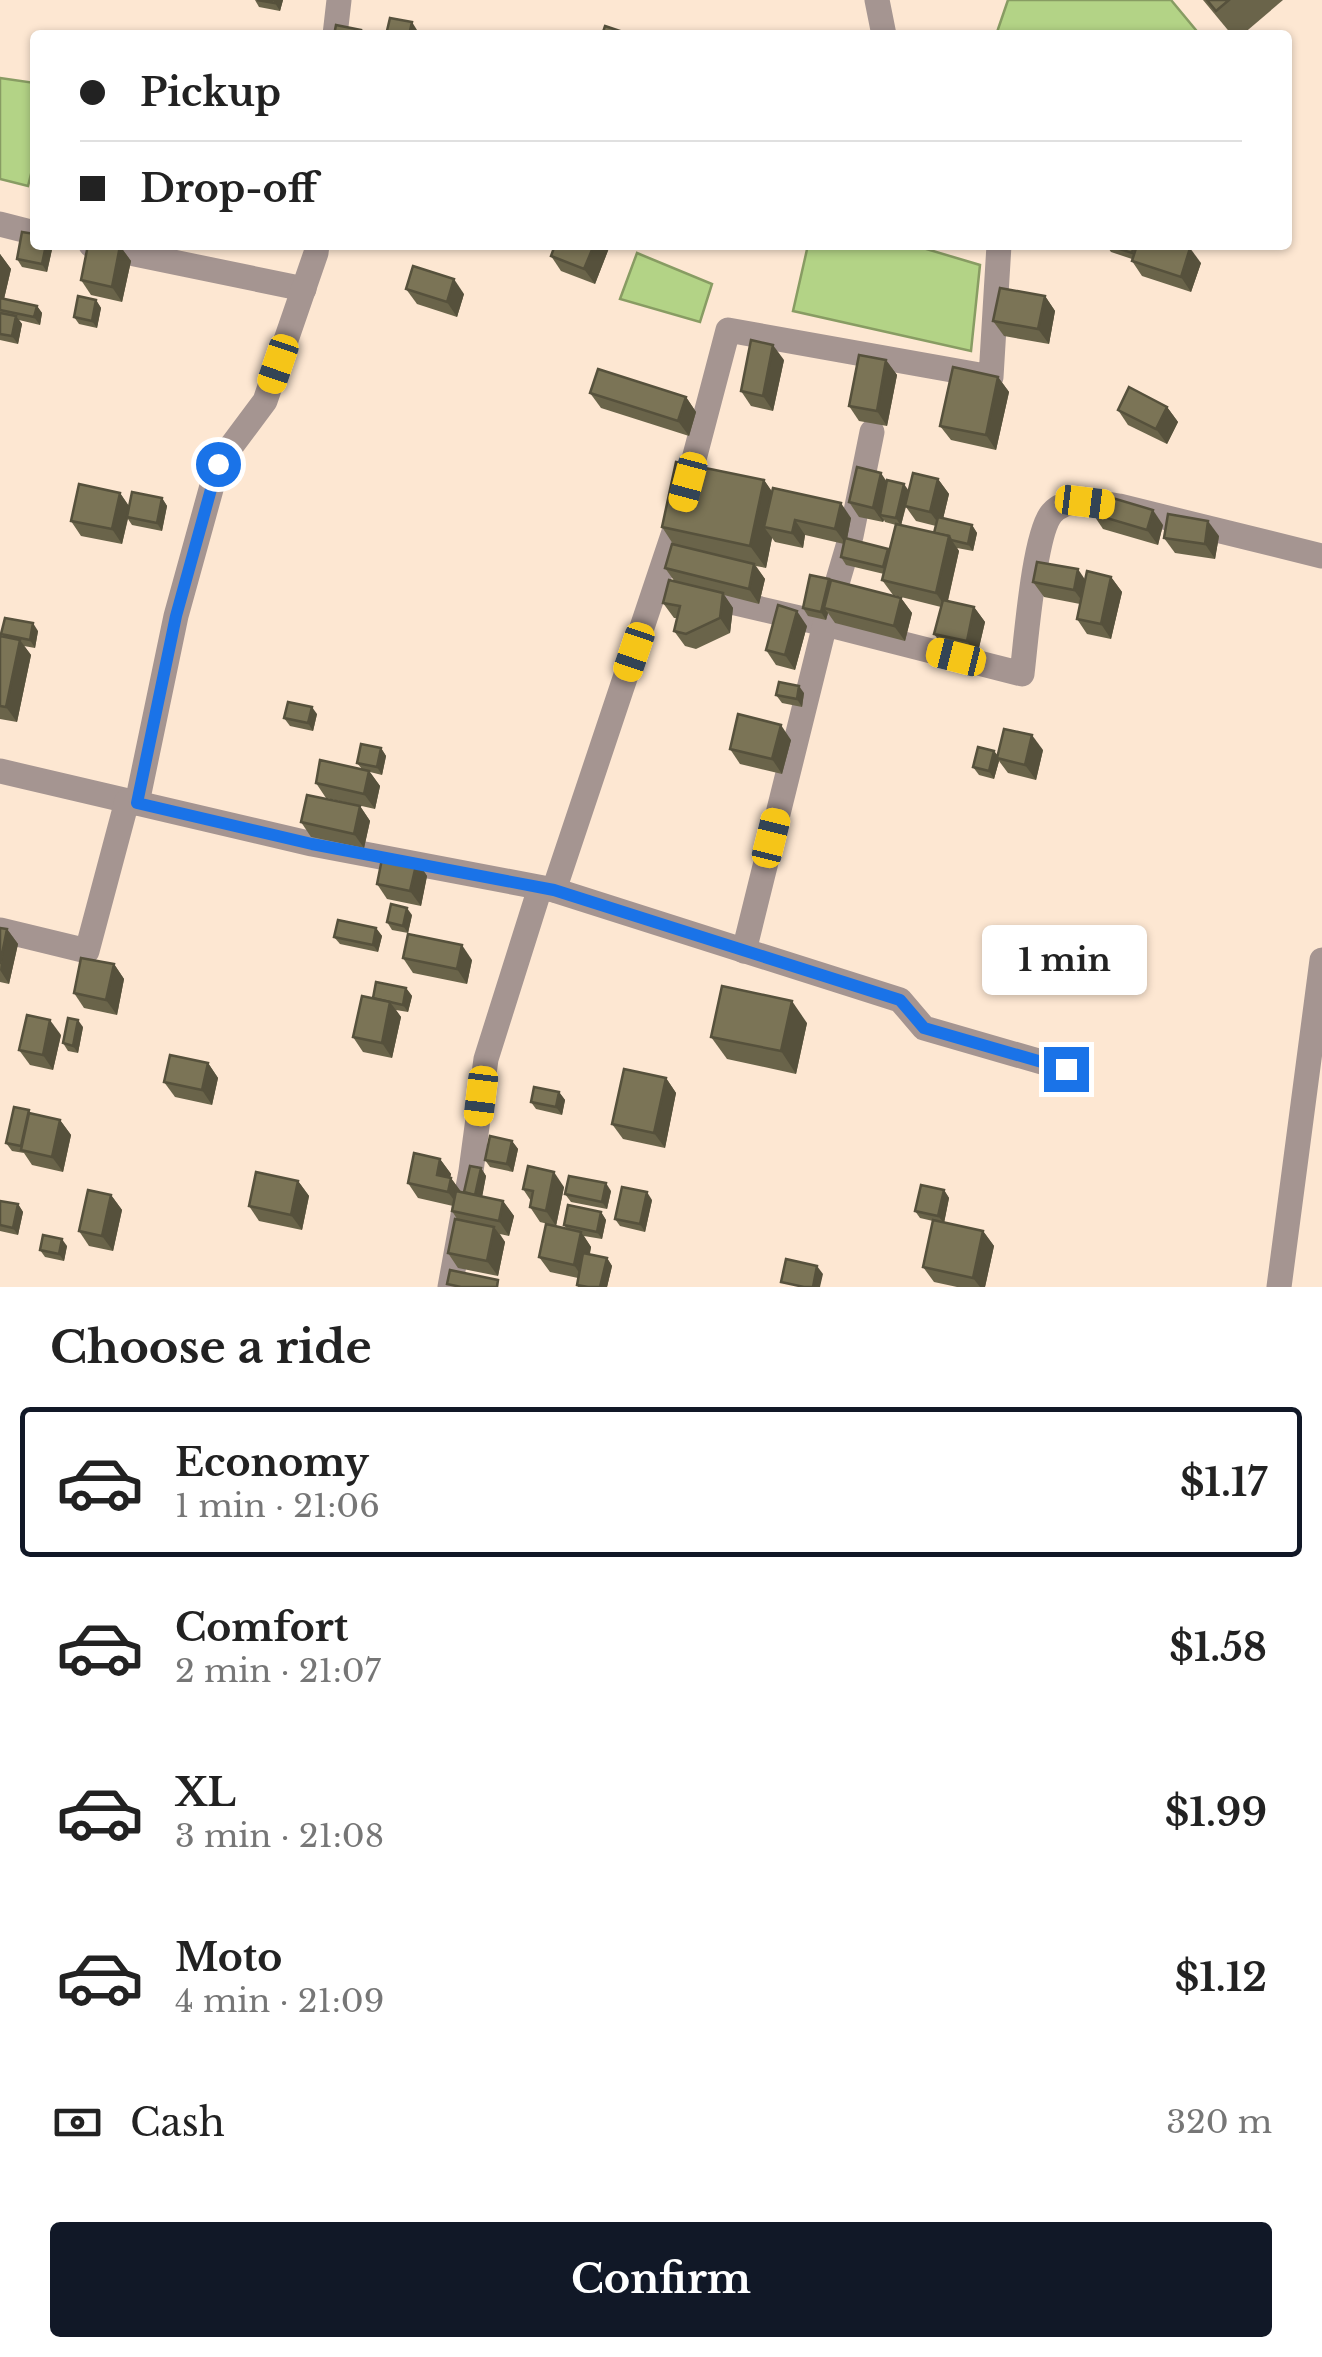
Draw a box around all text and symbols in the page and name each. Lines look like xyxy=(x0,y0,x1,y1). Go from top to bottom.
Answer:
text: Pickup xyxy=(140,69,281,116)
text: Drop-off xyxy=(140,165,317,212)
car xyxy=(254,331,302,397)
route start xyxy=(196,442,241,487)
car xyxy=(666,449,710,515)
car xyxy=(1053,483,1117,521)
car xyxy=(610,619,658,685)
car xyxy=(923,635,989,679)
car xyxy=(749,805,793,871)
callout: 1 min xyxy=(984,924,1148,994)
text: 1 min xyxy=(1018,940,1111,980)
route end xyxy=(1044,1047,1089,1092)
car xyxy=(462,1064,500,1128)
text: Choose a ride xyxy=(50,1319,372,1375)
icon: car xyxy=(55,1437,145,1527)
text: Economy xyxy=(175,1439,369,1486)
text: $1.17 xyxy=(1180,1459,1267,1506)
text: 1 min · 21:06 xyxy=(175,1486,380,1526)
icon: car xyxy=(55,1602,145,1692)
text: Comfort xyxy=(175,1604,348,1651)
text: $1.58 xyxy=(1169,1624,1267,1671)
text: 2 min · 21:07 xyxy=(175,1651,381,1691)
icon: car xyxy=(55,1767,145,1857)
text: XL xyxy=(175,1769,236,1816)
text: $1.99 xyxy=(1165,1789,1267,1836)
text: 3 min · 21:08 xyxy=(175,1816,384,1856)
icon: car xyxy=(55,1932,145,2022)
text: Moto xyxy=(175,1934,282,1981)
text: $1.12 xyxy=(1175,1954,1267,2001)
text: 4 min · 21:09 xyxy=(175,1981,384,2021)
icon: cash xyxy=(50,2095,105,2150)
text: Cash xyxy=(130,2099,225,2146)
text: 320 m xyxy=(1166,2102,1272,2142)
button: Confirm xyxy=(50,2222,1272,2337)

